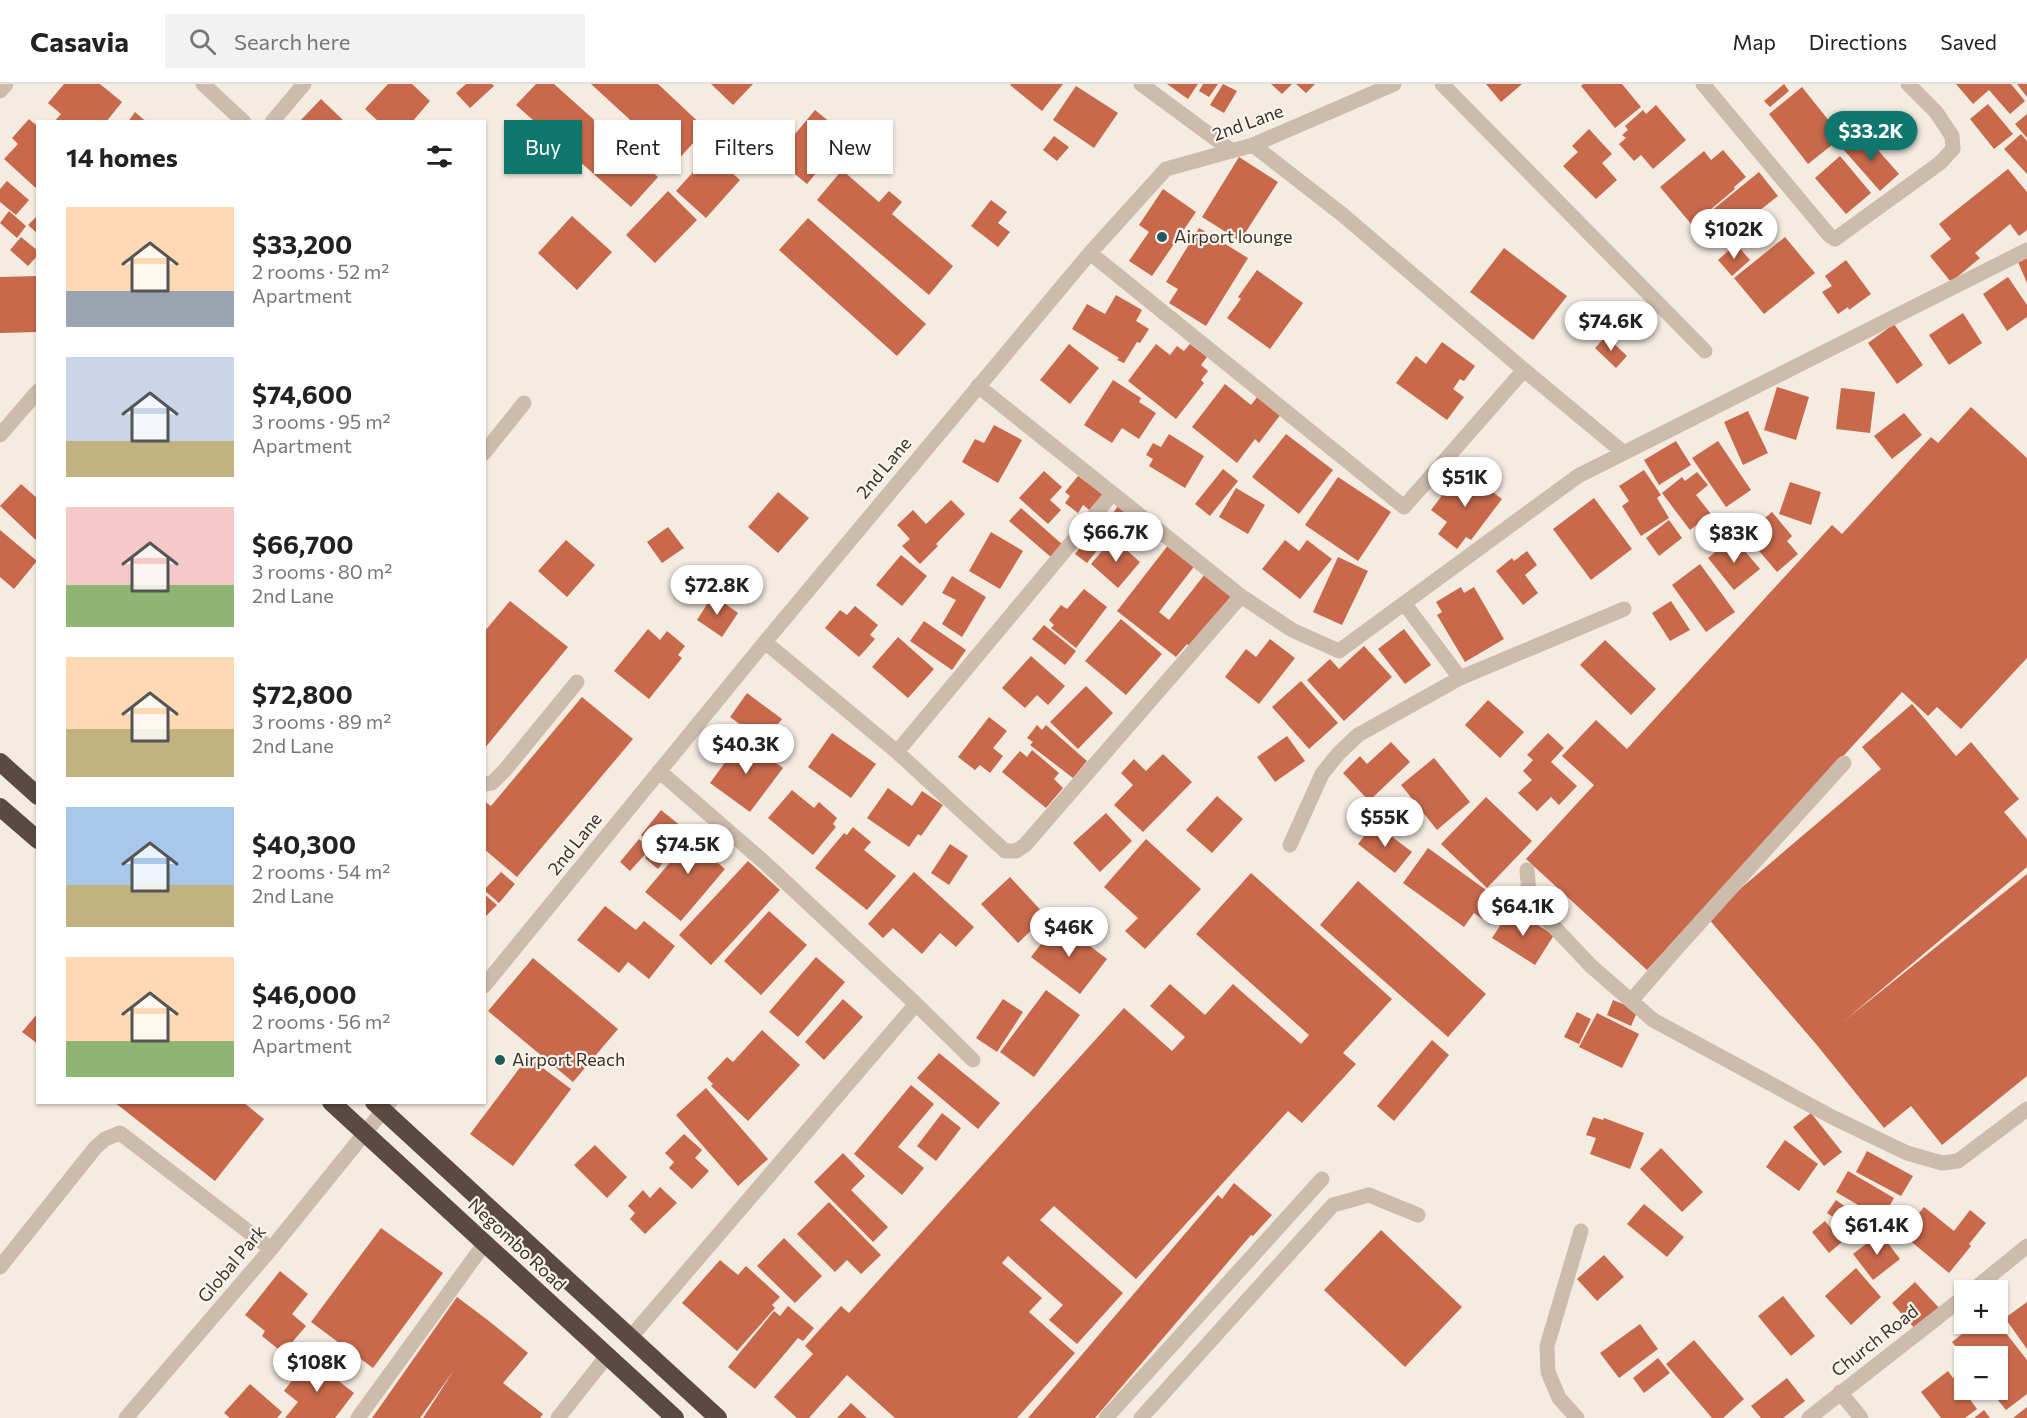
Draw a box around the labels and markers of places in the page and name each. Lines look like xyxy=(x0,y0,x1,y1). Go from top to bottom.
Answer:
pin: $33.2K xyxy=(1822,111,1920,162)
pin: $102K xyxy=(1692,209,1776,260)
place label: Airport lounge xyxy=(1174,225,1292,247)
marker: Airport lounge xyxy=(1155,230,1169,244)
pin: $74.6K xyxy=(1562,301,1660,352)
pin: $51K xyxy=(1429,457,1501,508)
pin: $66.7K xyxy=(1067,512,1165,563)
pin: $83K xyxy=(1698,513,1770,564)
pin: $72.8K xyxy=(668,565,766,616)
pin: $40.3K xyxy=(697,724,795,775)
pin: $55K xyxy=(1349,797,1421,848)
pin: $74.5K xyxy=(639,824,737,875)
pin: $64.1K xyxy=(1474,886,1572,937)
pin: $46K xyxy=(1033,907,1105,958)
place label: Airport Reach xyxy=(512,1048,625,1070)
marker: Airport Reach xyxy=(493,1053,507,1067)
pin: $61.4K xyxy=(1828,1205,1926,1256)
pin: $108K xyxy=(275,1342,359,1393)

